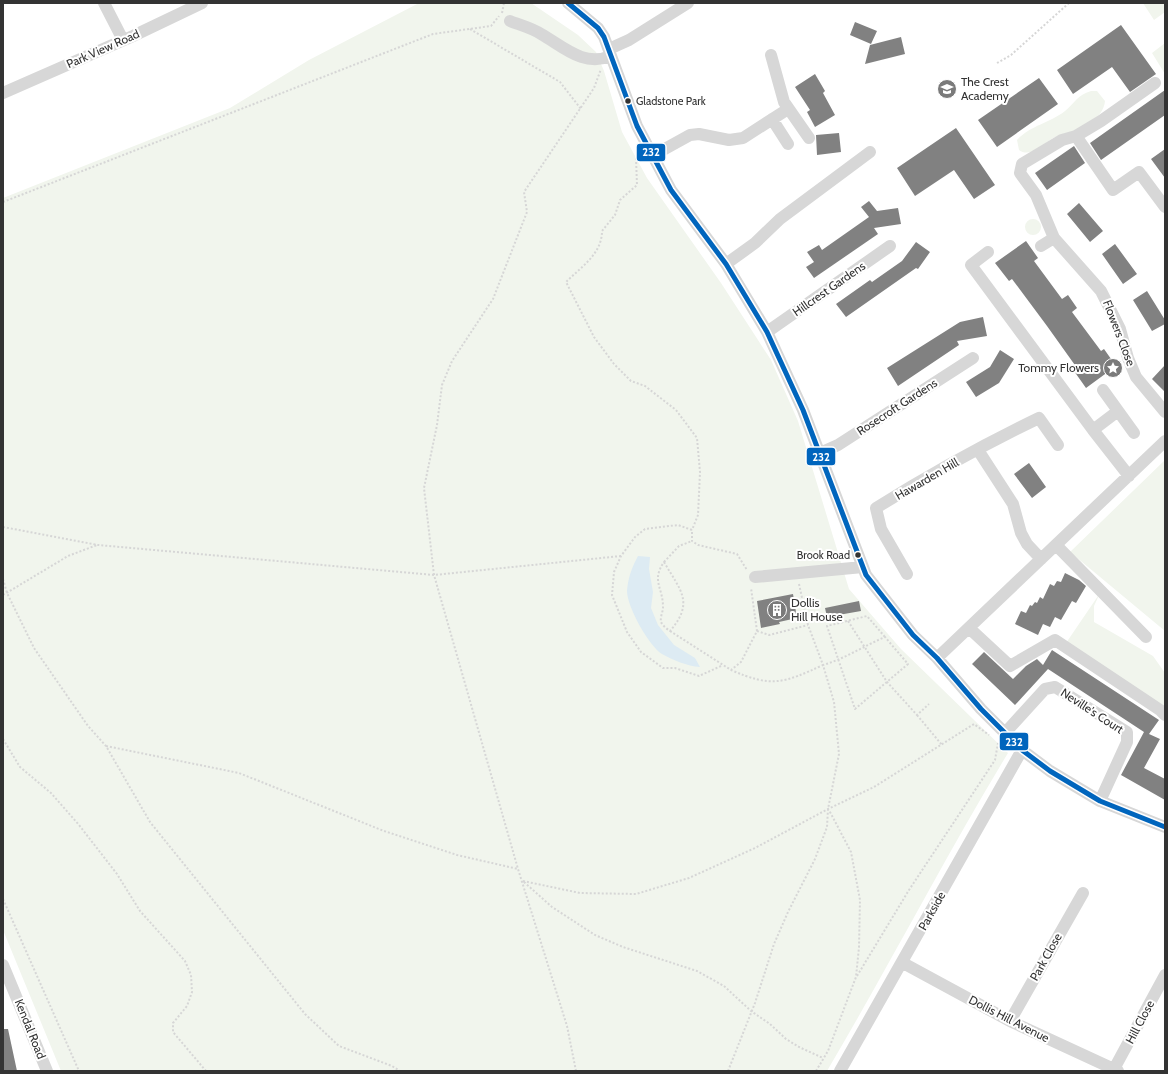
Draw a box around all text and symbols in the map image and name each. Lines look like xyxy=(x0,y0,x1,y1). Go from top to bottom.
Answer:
street label: Park View Road xyxy=(64,26,142,71)
place label: The Crest Academy xyxy=(961,74,1009,103)
school or university icon: The Crest Academy xyxy=(936,78,958,100)
place label: Gladstone Park xyxy=(636,94,706,108)
marker: Gladstone Park xyxy=(623,96,633,106)
line badge: 232 xyxy=(636,143,666,162)
text: 232 xyxy=(642,145,660,159)
street label: Hillcrest Gardens xyxy=(789,258,868,319)
street label: Flowers Close xyxy=(1100,298,1139,368)
place icon: Tommy Flowers xyxy=(1102,357,1124,379)
place label: Tommy Flowers xyxy=(1018,360,1099,375)
street label: Rosecroft Gardens xyxy=(854,375,940,438)
line badge: 232 xyxy=(806,447,836,466)
text: 232 xyxy=(812,450,830,464)
street label: Hawarden Hill xyxy=(892,454,961,503)
place label: Brook Road xyxy=(797,548,850,562)
marker: Brook Road xyxy=(853,550,863,560)
place label: Dollis Hill House xyxy=(791,595,843,624)
building icon: Dollis Hill House xyxy=(766,599,788,621)
street label: Neville's Court xyxy=(1058,685,1127,736)
line badge: 232 xyxy=(999,732,1029,751)
text: 232 xyxy=(1005,735,1023,749)
street label: Parkside xyxy=(915,889,948,933)
street label: Park Close xyxy=(1026,930,1065,983)
street label: Dollis Hill Avenue xyxy=(966,992,1052,1045)
street label: Kendal Road xyxy=(12,997,49,1061)
street label: Hill Close xyxy=(1122,997,1157,1046)

